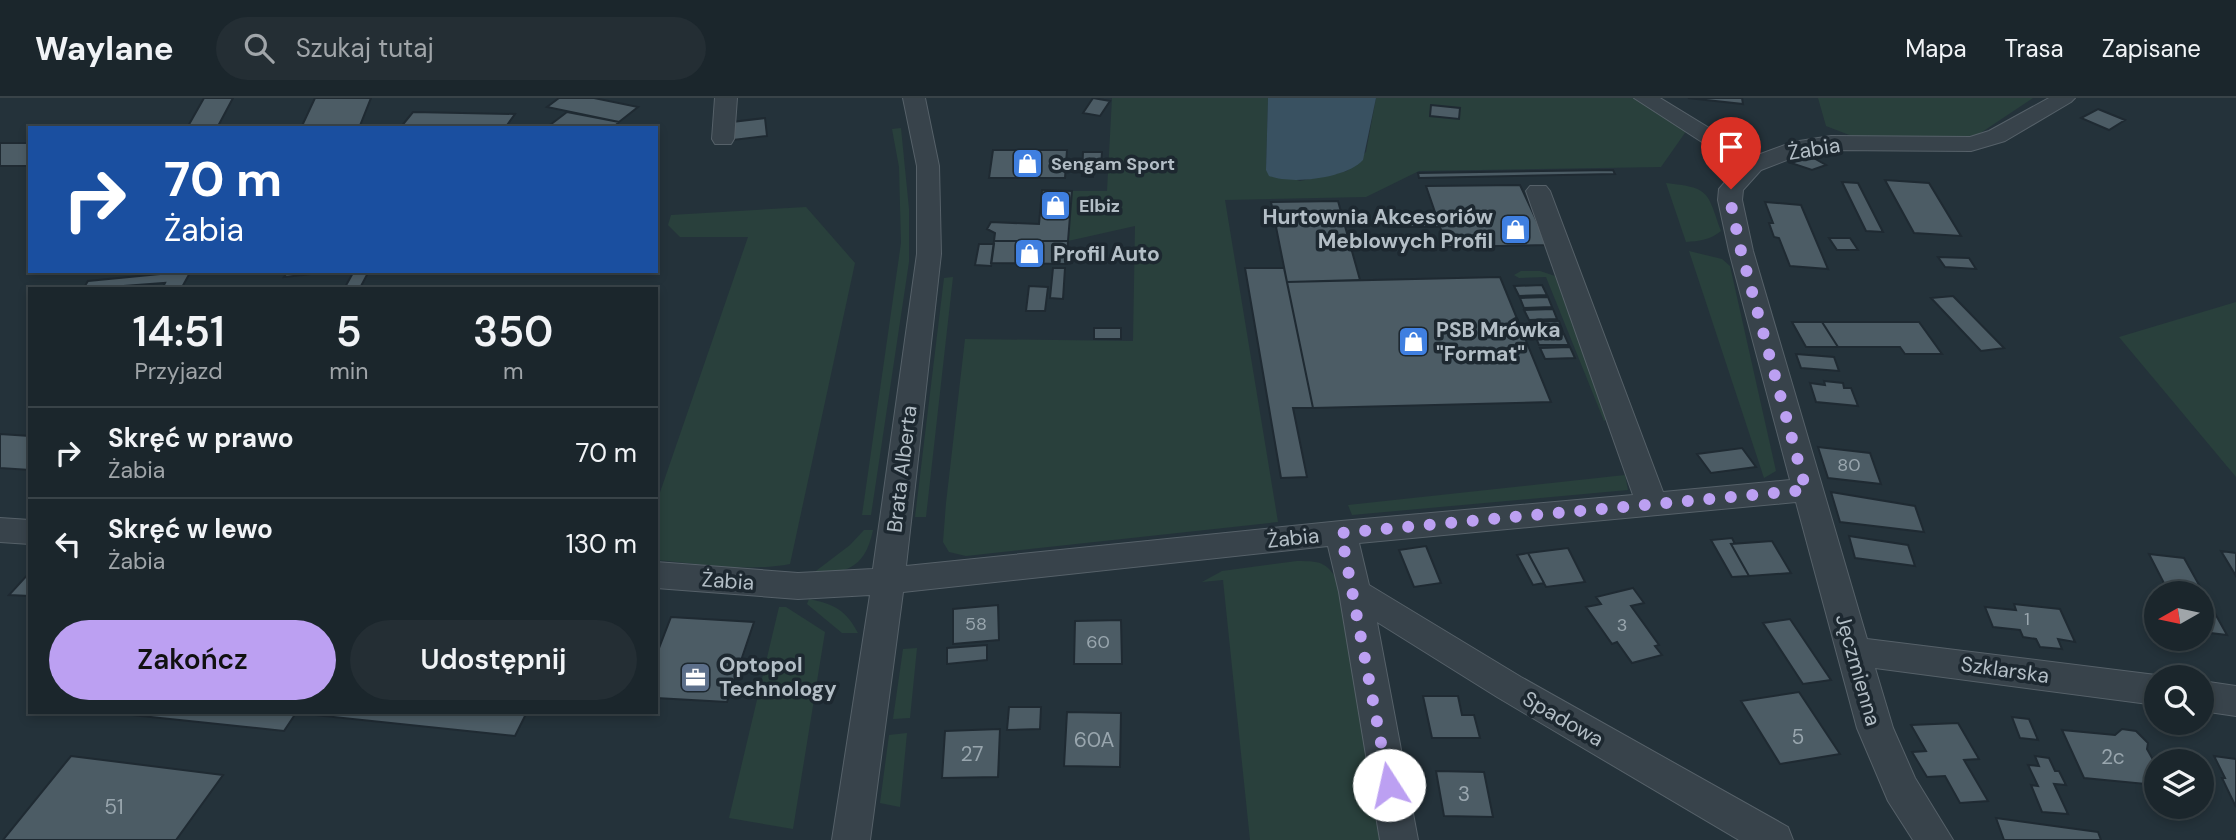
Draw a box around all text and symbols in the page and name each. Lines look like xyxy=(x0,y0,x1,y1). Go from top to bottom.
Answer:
search box xyxy=(216,17,706,80)
text: Waylane xyxy=(35,27,174,70)
icon: search xyxy=(240,29,278,67)
text: Szukaj tutaj xyxy=(296,31,434,65)
text: Mapa xyxy=(1905,33,1967,64)
text: Trasa xyxy=(2005,33,2064,64)
text: Zapisane xyxy=(2102,33,2201,64)
pin xyxy=(1701,117,1761,189)
icon: arrive xyxy=(1712,128,1750,166)
street label: Żabia xyxy=(1786,131,1842,167)
text: 70 m xyxy=(164,147,282,211)
shop icon: Sengam Sport xyxy=(1011,147,1045,181)
place label: Sengam Sport xyxy=(1051,152,1175,176)
icon: right xyxy=(49,154,140,245)
shop icon: Elbiz xyxy=(1039,189,1073,223)
place label: Elbiz xyxy=(1079,194,1120,218)
place label: Hurtownia Akcesoriów Meblowych Profil xyxy=(1263,203,1493,255)
text: Żabia xyxy=(164,209,244,251)
shop icon: Hurtownia Akcesoriów Meblowych Profil xyxy=(1499,212,1533,246)
shop icon: Profil Auto xyxy=(1013,237,1047,271)
place label: Profil Auto xyxy=(1053,240,1160,268)
text: 14:51 xyxy=(133,304,225,359)
text: 5 xyxy=(336,304,362,359)
text: 350 xyxy=(473,304,553,359)
place label: PSB Mrówka "Format" xyxy=(1436,316,1561,368)
shop icon: PSB Mrówka "Format" xyxy=(1396,325,1430,359)
text: Przyjazd xyxy=(134,356,223,386)
text: min xyxy=(329,356,368,386)
text: m xyxy=(503,356,523,386)
street label: Brata Alberta xyxy=(880,404,924,534)
text: Skręć w prawo xyxy=(108,421,294,455)
icon: right xyxy=(49,434,87,472)
text: 70 m xyxy=(576,436,637,470)
house number: 80 xyxy=(1837,453,1861,477)
text: Żabia xyxy=(108,455,165,485)
text: Skręć w lewo xyxy=(108,512,273,546)
street label: Żabia xyxy=(1265,521,1321,555)
icon: left xyxy=(49,525,87,563)
text: 130 m xyxy=(566,527,637,561)
text: Żabia xyxy=(108,546,165,576)
street label: Żabia xyxy=(701,565,755,597)
north arrow xyxy=(2144,581,2214,651)
map controls xyxy=(2144,581,2214,819)
house number: 1 xyxy=(2024,607,2030,631)
street label: Jęczmienna xyxy=(1829,611,1887,729)
house number: 58 xyxy=(965,612,987,636)
house number: 3 xyxy=(1617,613,1627,637)
button: Zakończ xyxy=(49,620,336,700)
button: Udostępnij xyxy=(350,620,637,700)
house number: 60 xyxy=(1086,630,1110,654)
street label: Szklarska xyxy=(1959,650,2051,690)
place label: Optopol Technology xyxy=(719,651,837,703)
office icon: Optopol Technology xyxy=(679,660,713,694)
button: search xyxy=(2144,665,2214,735)
street label: Spadowa xyxy=(1517,685,1609,753)
house number: 5 xyxy=(1792,723,1804,751)
house number: 60A xyxy=(1074,726,1114,754)
house number: 27 xyxy=(961,740,983,768)
house number: 2c xyxy=(2101,743,2125,771)
position arrow xyxy=(1352,748,1426,822)
button: layers xyxy=(2144,749,2214,819)
house number: 3 xyxy=(1458,780,1470,808)
house number: 51 xyxy=(104,793,124,821)

